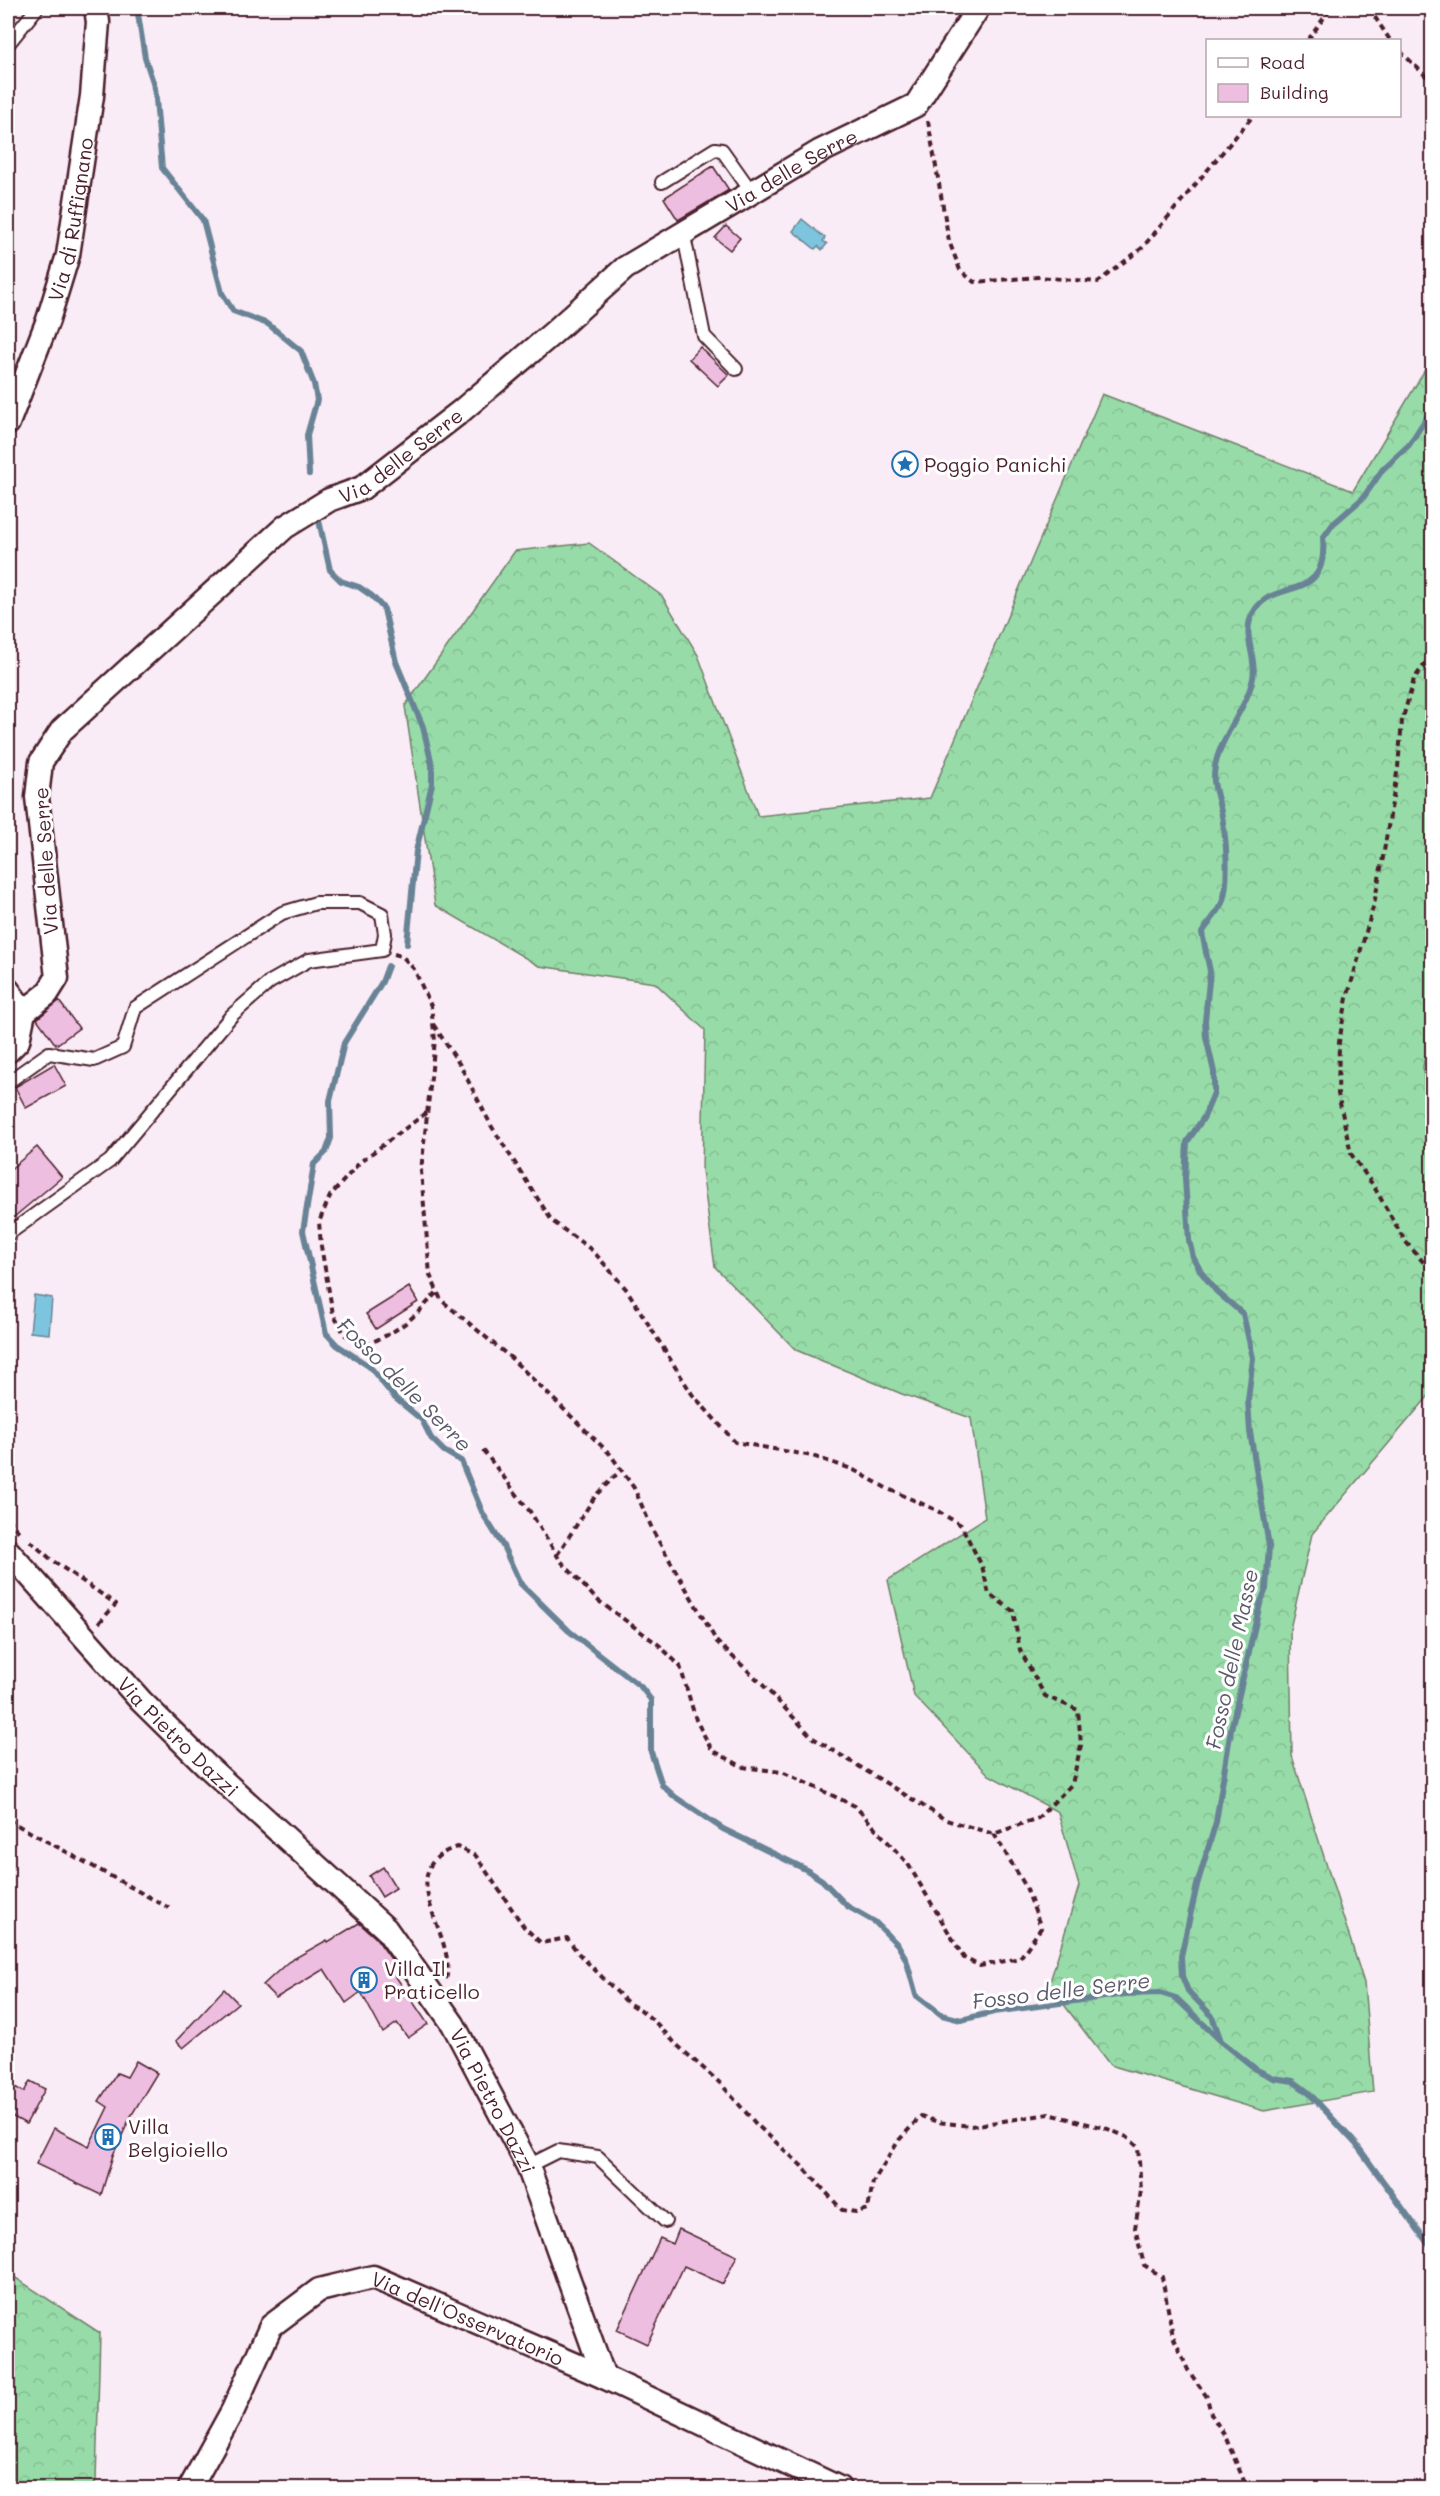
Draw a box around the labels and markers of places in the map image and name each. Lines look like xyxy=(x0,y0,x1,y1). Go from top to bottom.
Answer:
place icon: Poggio Panichi xyxy=(890,449,920,479)
place label: Poggio Panichi xyxy=(924,451,1067,477)
place label: Villa Il Praticello xyxy=(384,1955,480,2004)
building icon: Villa Il Praticello xyxy=(349,1965,379,1995)
place label: Villa Belgioiello xyxy=(128,2113,228,2162)
building icon: Villa Belgioiello xyxy=(93,2122,123,2152)

